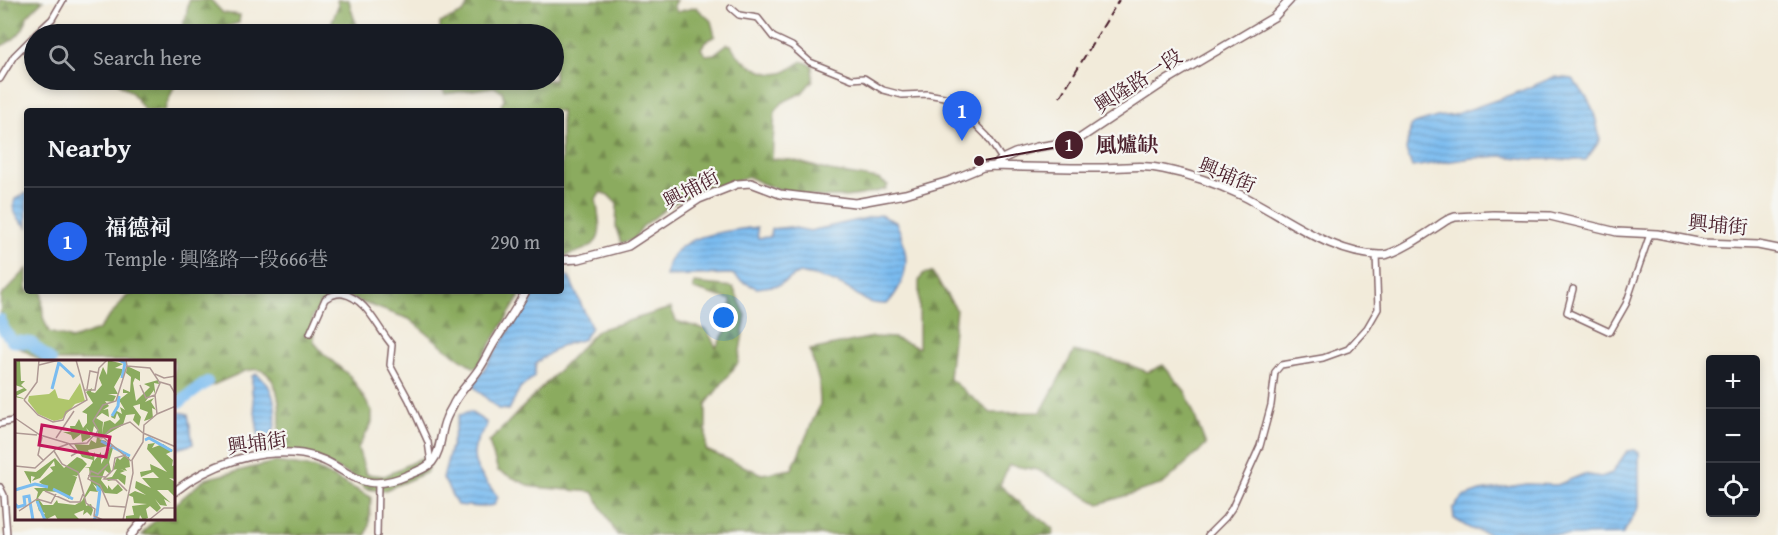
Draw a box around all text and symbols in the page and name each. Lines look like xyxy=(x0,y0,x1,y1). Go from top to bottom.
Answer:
search box xyxy=(24,24,564,90)
icon: search xyxy=(45,41,78,74)
text: Search here xyxy=(93,41,202,73)
street label: 興隆路一段 xyxy=(1088,41,1188,120)
pin: 1 xyxy=(942,92,982,141)
callout: 風爐缺 xyxy=(1054,125,1171,164)
text: Nearby xyxy=(48,128,131,167)
text: 風爐缺 xyxy=(1096,129,1159,160)
text: 1 xyxy=(1064,131,1074,158)
street label: 興埔街 xyxy=(1194,150,1260,199)
street label: 興埔街 xyxy=(657,162,724,215)
street label: 興埔街 xyxy=(1687,207,1749,242)
text: 福德祠 xyxy=(105,211,171,243)
text: 1 xyxy=(62,227,73,256)
text: 290 m xyxy=(490,227,540,256)
text: Temple · 興隆路一段666巷 xyxy=(105,244,328,273)
your location xyxy=(709,303,738,332)
map controls xyxy=(1706,355,1760,517)
button: + xyxy=(1706,355,1760,409)
inset map xyxy=(15,360,176,520)
button: − xyxy=(1706,409,1760,463)
street label: 興埔街 xyxy=(225,424,289,461)
button: locate xyxy=(1706,463,1760,517)

